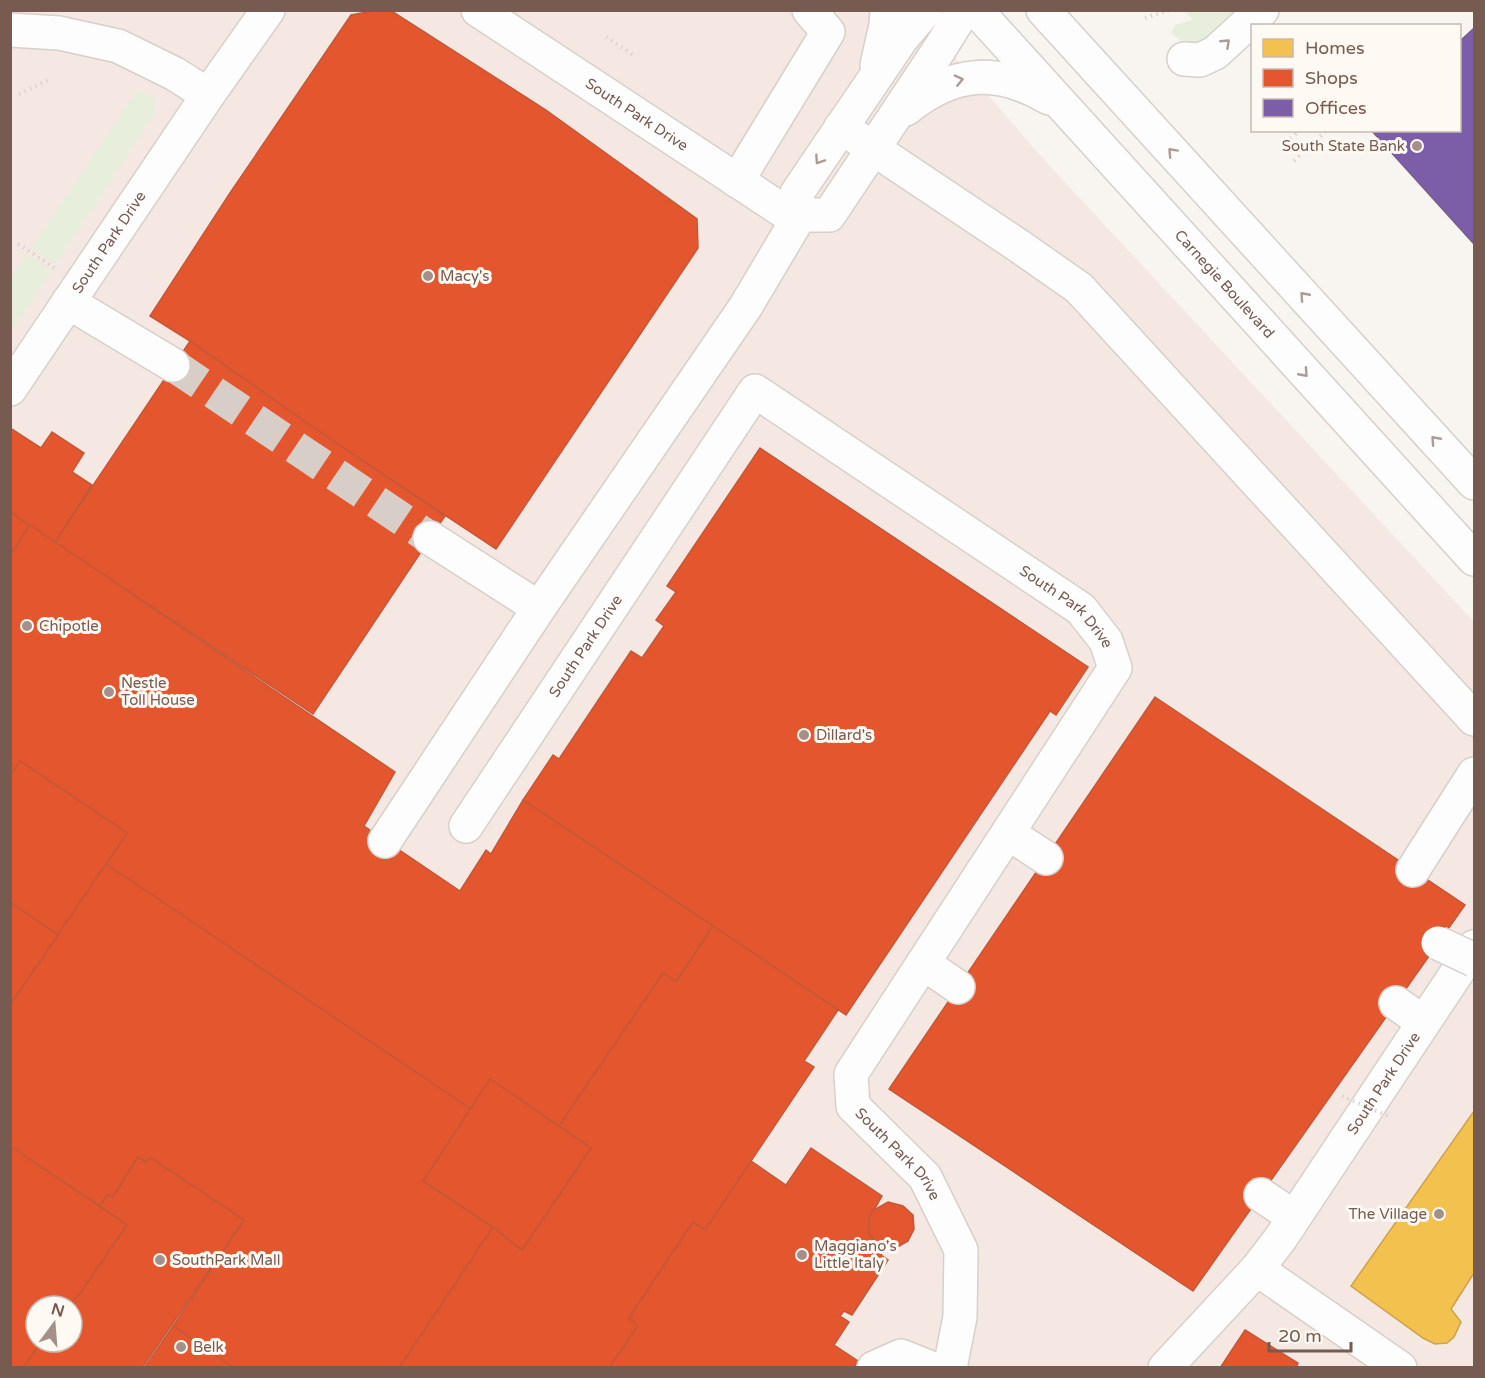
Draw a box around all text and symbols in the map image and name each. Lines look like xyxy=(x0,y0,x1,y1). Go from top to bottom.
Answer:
legend xyxy=(1251,24,1461,132)
text: Homes xyxy=(1305,37,1365,59)
one-way arrow xyxy=(1220,39,1230,50)
text: Shops xyxy=(1305,67,1358,89)
street label: South Park Drive xyxy=(582,74,691,155)
one-way arrow xyxy=(954,74,964,87)
text: Offices xyxy=(1305,97,1367,119)
place label: South State Bank xyxy=(1282,137,1405,155)
marker: South State Bank xyxy=(1410,139,1424,153)
one-way arrow xyxy=(1169,148,1180,159)
one-way arrow xyxy=(815,154,826,165)
street label: South Park Drive xyxy=(68,188,150,297)
street label: Carnegie Boulevard xyxy=(1171,226,1278,342)
place label: Macy's xyxy=(440,267,490,285)
marker: Macy's xyxy=(421,269,435,283)
one-way arrow xyxy=(1300,292,1311,303)
one-way arrow xyxy=(1297,366,1308,376)
one-way arrow xyxy=(1431,436,1442,447)
street label: South Park Drive xyxy=(1016,561,1117,650)
street label: South Park Drive xyxy=(545,591,626,701)
place label: Chipotle xyxy=(39,617,99,635)
marker: Chipotle xyxy=(20,619,34,633)
place label: Nestle Toll House xyxy=(121,674,195,709)
marker: Nestle Toll House xyxy=(102,685,116,699)
place label: Dillard's xyxy=(816,726,872,744)
marker: Dillard's xyxy=(797,728,811,742)
street label: South Park Drive xyxy=(1343,1029,1424,1138)
street label: South Park Drive xyxy=(851,1104,944,1203)
place label: The Village xyxy=(1349,1205,1427,1223)
marker: The Village xyxy=(1432,1207,1446,1221)
place label: Maggiano's Little Italy xyxy=(814,1237,897,1272)
marker: Maggiano's Little Italy xyxy=(795,1248,809,1262)
place label: SouthPark Mall xyxy=(172,1251,280,1269)
marker: SouthPark Mall xyxy=(153,1253,167,1267)
north arrow xyxy=(24,1294,84,1354)
text: N xyxy=(49,1299,67,1322)
scale bar xyxy=(1269,1315,1352,1353)
text: 20 m xyxy=(1278,1325,1322,1347)
place label: Belk xyxy=(193,1338,224,1356)
marker: Belk xyxy=(174,1340,188,1354)

